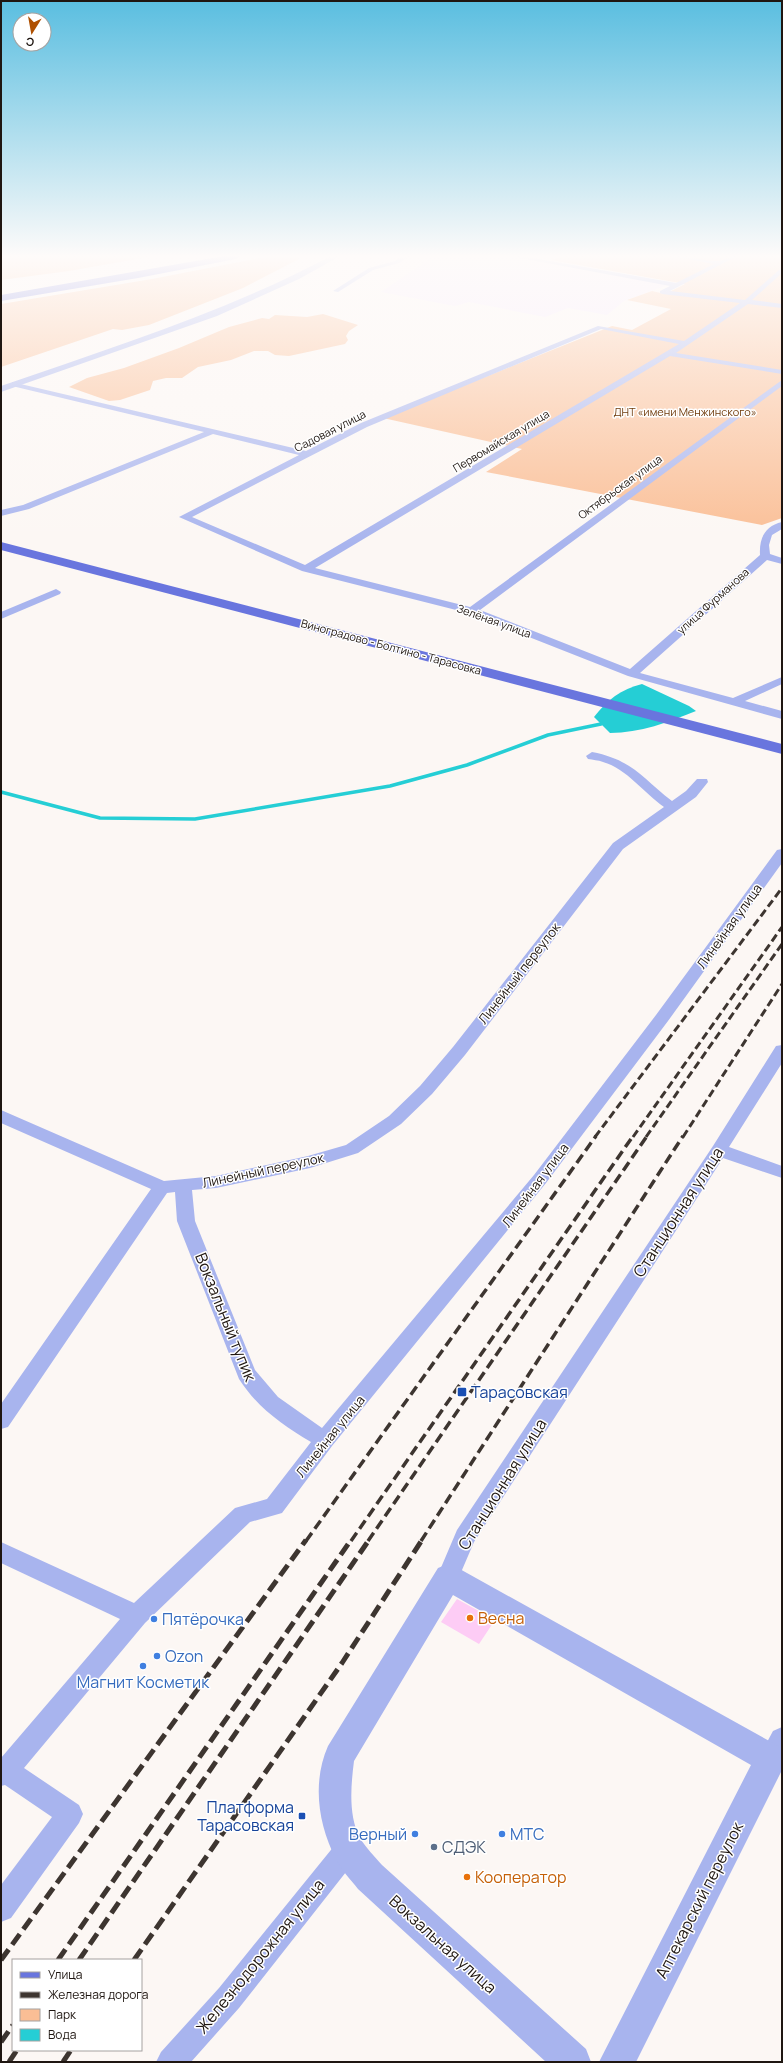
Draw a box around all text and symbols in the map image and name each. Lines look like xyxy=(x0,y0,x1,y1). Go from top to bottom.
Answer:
north arrow xyxy=(12,12,52,52)
text: С xyxy=(25,34,35,50)
park label: ДНТ «имени Менжинского» xyxy=(613,404,757,419)
street label: Садовая улица xyxy=(291,406,368,455)
street label: Первомайская улица xyxy=(450,406,552,475)
street label: Октябрьская улица xyxy=(575,451,665,522)
street label: улица Фурманова xyxy=(673,564,752,637)
street label: Зелёная улица xyxy=(455,600,533,641)
street label: Виноградово - Болтино - Тарасовка xyxy=(299,615,483,678)
street label: Линейная улица xyxy=(692,880,766,972)
street label: Линейный переулок xyxy=(474,918,565,1027)
street label: Линейная улица xyxy=(498,1139,572,1231)
street label: Станционная улица xyxy=(628,1143,728,1281)
street label: Линейный переулок xyxy=(201,1148,326,1192)
street label: Вокзальный тупик xyxy=(190,1249,262,1386)
place label: Тарасовская xyxy=(471,1381,568,1403)
marker: Тарасовская xyxy=(456,1386,468,1398)
street label: Линейная улица xyxy=(291,1391,369,1481)
street label: Станционная улица xyxy=(453,1414,551,1554)
place label: Весна xyxy=(478,1607,524,1629)
place label: Пятёрочка xyxy=(162,1608,244,1630)
marker: Весна xyxy=(465,1613,475,1623)
marker: Пятёрочка xyxy=(149,1614,159,1624)
place label: Ozon xyxy=(165,1645,203,1667)
marker: Ozon xyxy=(152,1651,162,1661)
marker: Магнит Косметик xyxy=(138,1661,148,1671)
place label: Магнит Косметик xyxy=(77,1671,210,1693)
place label: Платформа Тарасовская xyxy=(197,1796,294,1836)
marker: Платформа Тарасовская xyxy=(297,1811,307,1821)
street label: Аптекарский переулок xyxy=(650,1817,749,1982)
place label: Верный xyxy=(349,1823,407,1845)
place label: МТС xyxy=(510,1823,544,1845)
marker: Верный xyxy=(410,1829,420,1839)
marker: МТС xyxy=(497,1829,507,1839)
place label: СДЭК xyxy=(442,1836,486,1858)
marker: СДЭК xyxy=(429,1842,439,1852)
place label: Кооператор xyxy=(475,1866,566,1888)
marker: Кооператор xyxy=(462,1872,472,1882)
street label: Железнодорожная улица xyxy=(191,1874,329,2038)
street label: Вокзальная улица xyxy=(385,1890,501,1998)
legend xyxy=(12,1959,142,2051)
text: Улица xyxy=(48,1966,82,1983)
text: Железная дорога xyxy=(48,1986,148,2003)
text: Парк xyxy=(48,2006,77,2023)
text: Вода xyxy=(48,2026,76,2043)

